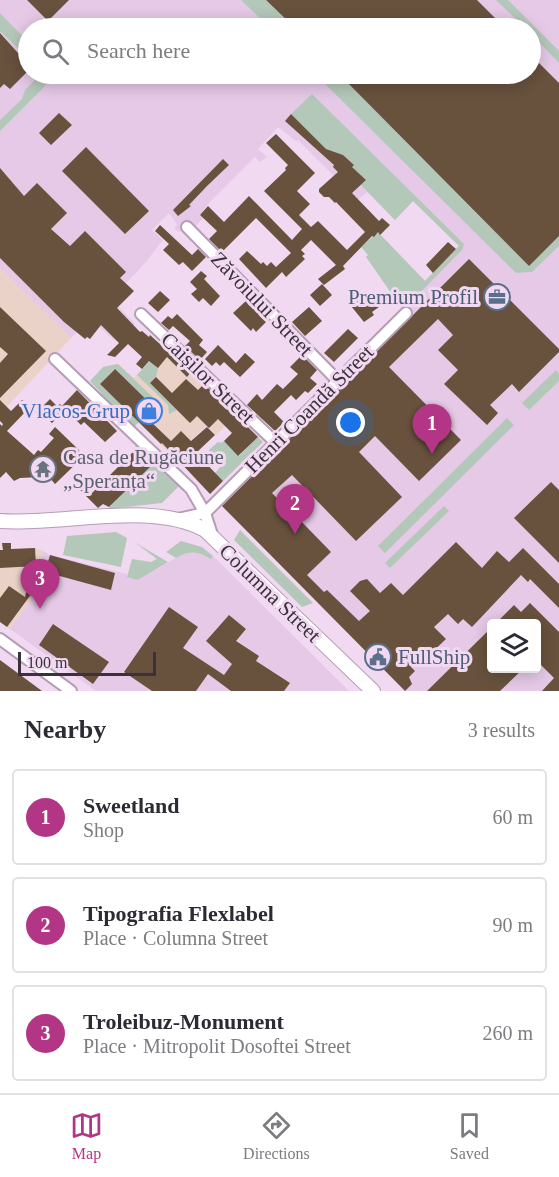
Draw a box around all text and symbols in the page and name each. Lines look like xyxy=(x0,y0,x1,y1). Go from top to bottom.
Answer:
search box xyxy=(18,18,541,84)
icon: search xyxy=(39,35,72,68)
text: Search here xyxy=(87,38,190,63)
street label: Zăvoiului Street xyxy=(206,247,318,361)
office icon: Premium Profil xyxy=(482,282,512,312)
place label: Premium Profil xyxy=(348,285,478,309)
street label: Caișilor Street xyxy=(156,327,260,429)
street label: Henri Coandă Street xyxy=(240,340,378,478)
shop icon: Vlacos-Grup xyxy=(134,396,164,426)
place label: Vlacos-Grup xyxy=(22,399,130,423)
pin: 1 xyxy=(412,404,452,454)
your location xyxy=(336,408,365,437)
place label: Casa de Rugăciune „Speranța“ xyxy=(63,445,224,493)
temple icon: Casa de Rugăciune „Speranța“ xyxy=(28,454,58,484)
pin: 2 xyxy=(276,484,314,534)
street label: Columna Street xyxy=(214,539,326,647)
pin: 3 xyxy=(20,560,60,609)
map controls xyxy=(487,619,541,673)
button: layers xyxy=(487,619,541,673)
public building icon: FullShip xyxy=(363,642,393,672)
place label: FullShip xyxy=(398,645,470,669)
scale bar xyxy=(18,649,156,676)
text: 100 m xyxy=(27,654,67,671)
text: Nearby xyxy=(24,715,106,744)
text: 3 results xyxy=(468,719,535,741)
text: Sweetland xyxy=(83,793,180,818)
text: 1 xyxy=(41,806,51,828)
text: 60 m xyxy=(492,806,533,828)
text: Shop xyxy=(83,819,124,841)
text: Tipografia Flexlabel xyxy=(83,901,274,926)
text: 2 xyxy=(41,914,51,936)
text: 90 m xyxy=(492,914,533,936)
text: Place · Columna Street xyxy=(83,927,268,949)
text: Troleibuz-Monument xyxy=(83,1009,284,1034)
text: 3 xyxy=(41,1022,51,1044)
text: 260 m xyxy=(482,1022,533,1044)
text: Place · Mitropolit Dosoftei Street xyxy=(83,1035,351,1057)
tab: Map xyxy=(70,1109,103,1163)
tab: Directions xyxy=(243,1109,310,1163)
tab: Saved xyxy=(450,1109,489,1163)

